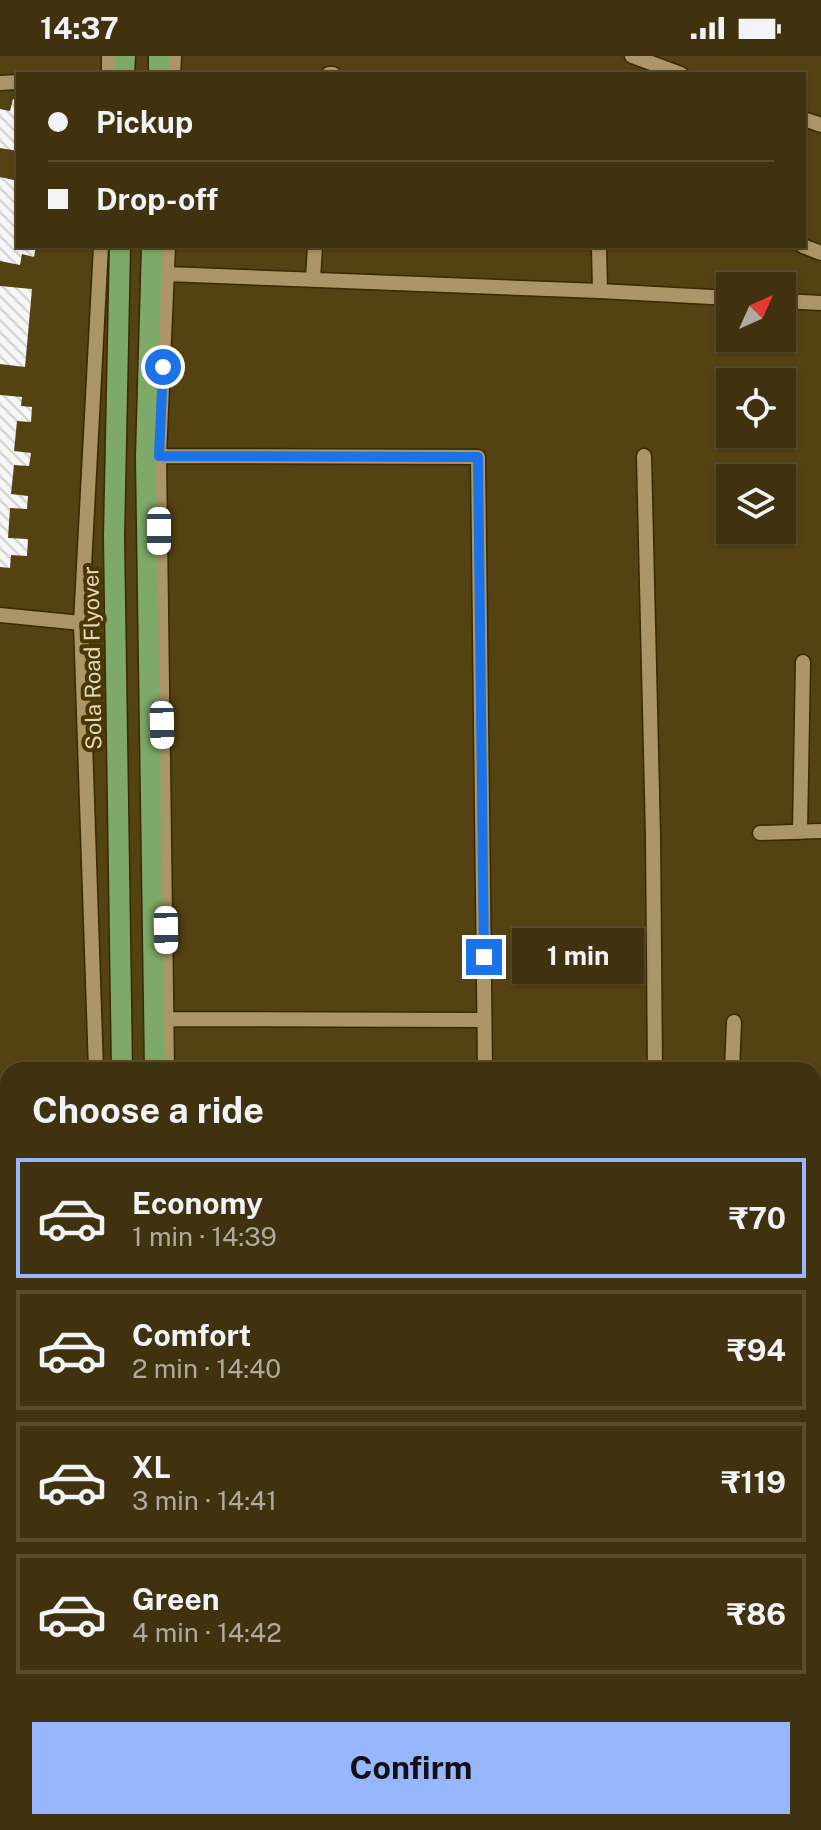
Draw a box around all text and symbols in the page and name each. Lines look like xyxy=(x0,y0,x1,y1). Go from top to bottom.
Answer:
text: 14:37 xyxy=(40,10,119,46)
text: Pickup xyxy=(96,104,193,140)
text: Drop-off xyxy=(96,181,218,217)
north arrow xyxy=(716,272,796,352)
map controls xyxy=(716,272,796,544)
route start xyxy=(145,349,181,385)
button: locate xyxy=(716,368,796,448)
button: layers xyxy=(716,464,796,544)
car xyxy=(147,507,171,555)
street label: Sola Road Flyover xyxy=(77,566,107,750)
car xyxy=(150,701,174,749)
car xyxy=(154,906,178,954)
callout: 1 min xyxy=(512,929,644,985)
route end xyxy=(466,939,502,975)
text: 1 min xyxy=(547,940,609,971)
text: Choose a ride xyxy=(32,1089,264,1131)
icon: car xyxy=(36,1182,108,1254)
text: Economy xyxy=(132,1185,263,1221)
text: ₹70 xyxy=(729,1200,786,1236)
text: 1 min · 14:39 xyxy=(132,1221,277,1252)
icon: car xyxy=(36,1314,108,1386)
text: Comfort xyxy=(132,1317,251,1353)
text: ₹94 xyxy=(727,1332,786,1368)
text: 2 min · 14:40 xyxy=(132,1353,281,1384)
icon: car xyxy=(36,1446,108,1518)
text: XL xyxy=(132,1449,171,1485)
text: ₹119 xyxy=(721,1464,786,1500)
text: 3 min · 14:41 xyxy=(132,1485,277,1516)
icon: car xyxy=(36,1578,108,1650)
text: Green xyxy=(132,1581,219,1617)
text: ₹86 xyxy=(727,1596,786,1632)
text: 4 min · 14:42 xyxy=(132,1617,282,1648)
button: Confirm xyxy=(32,1722,790,1814)

